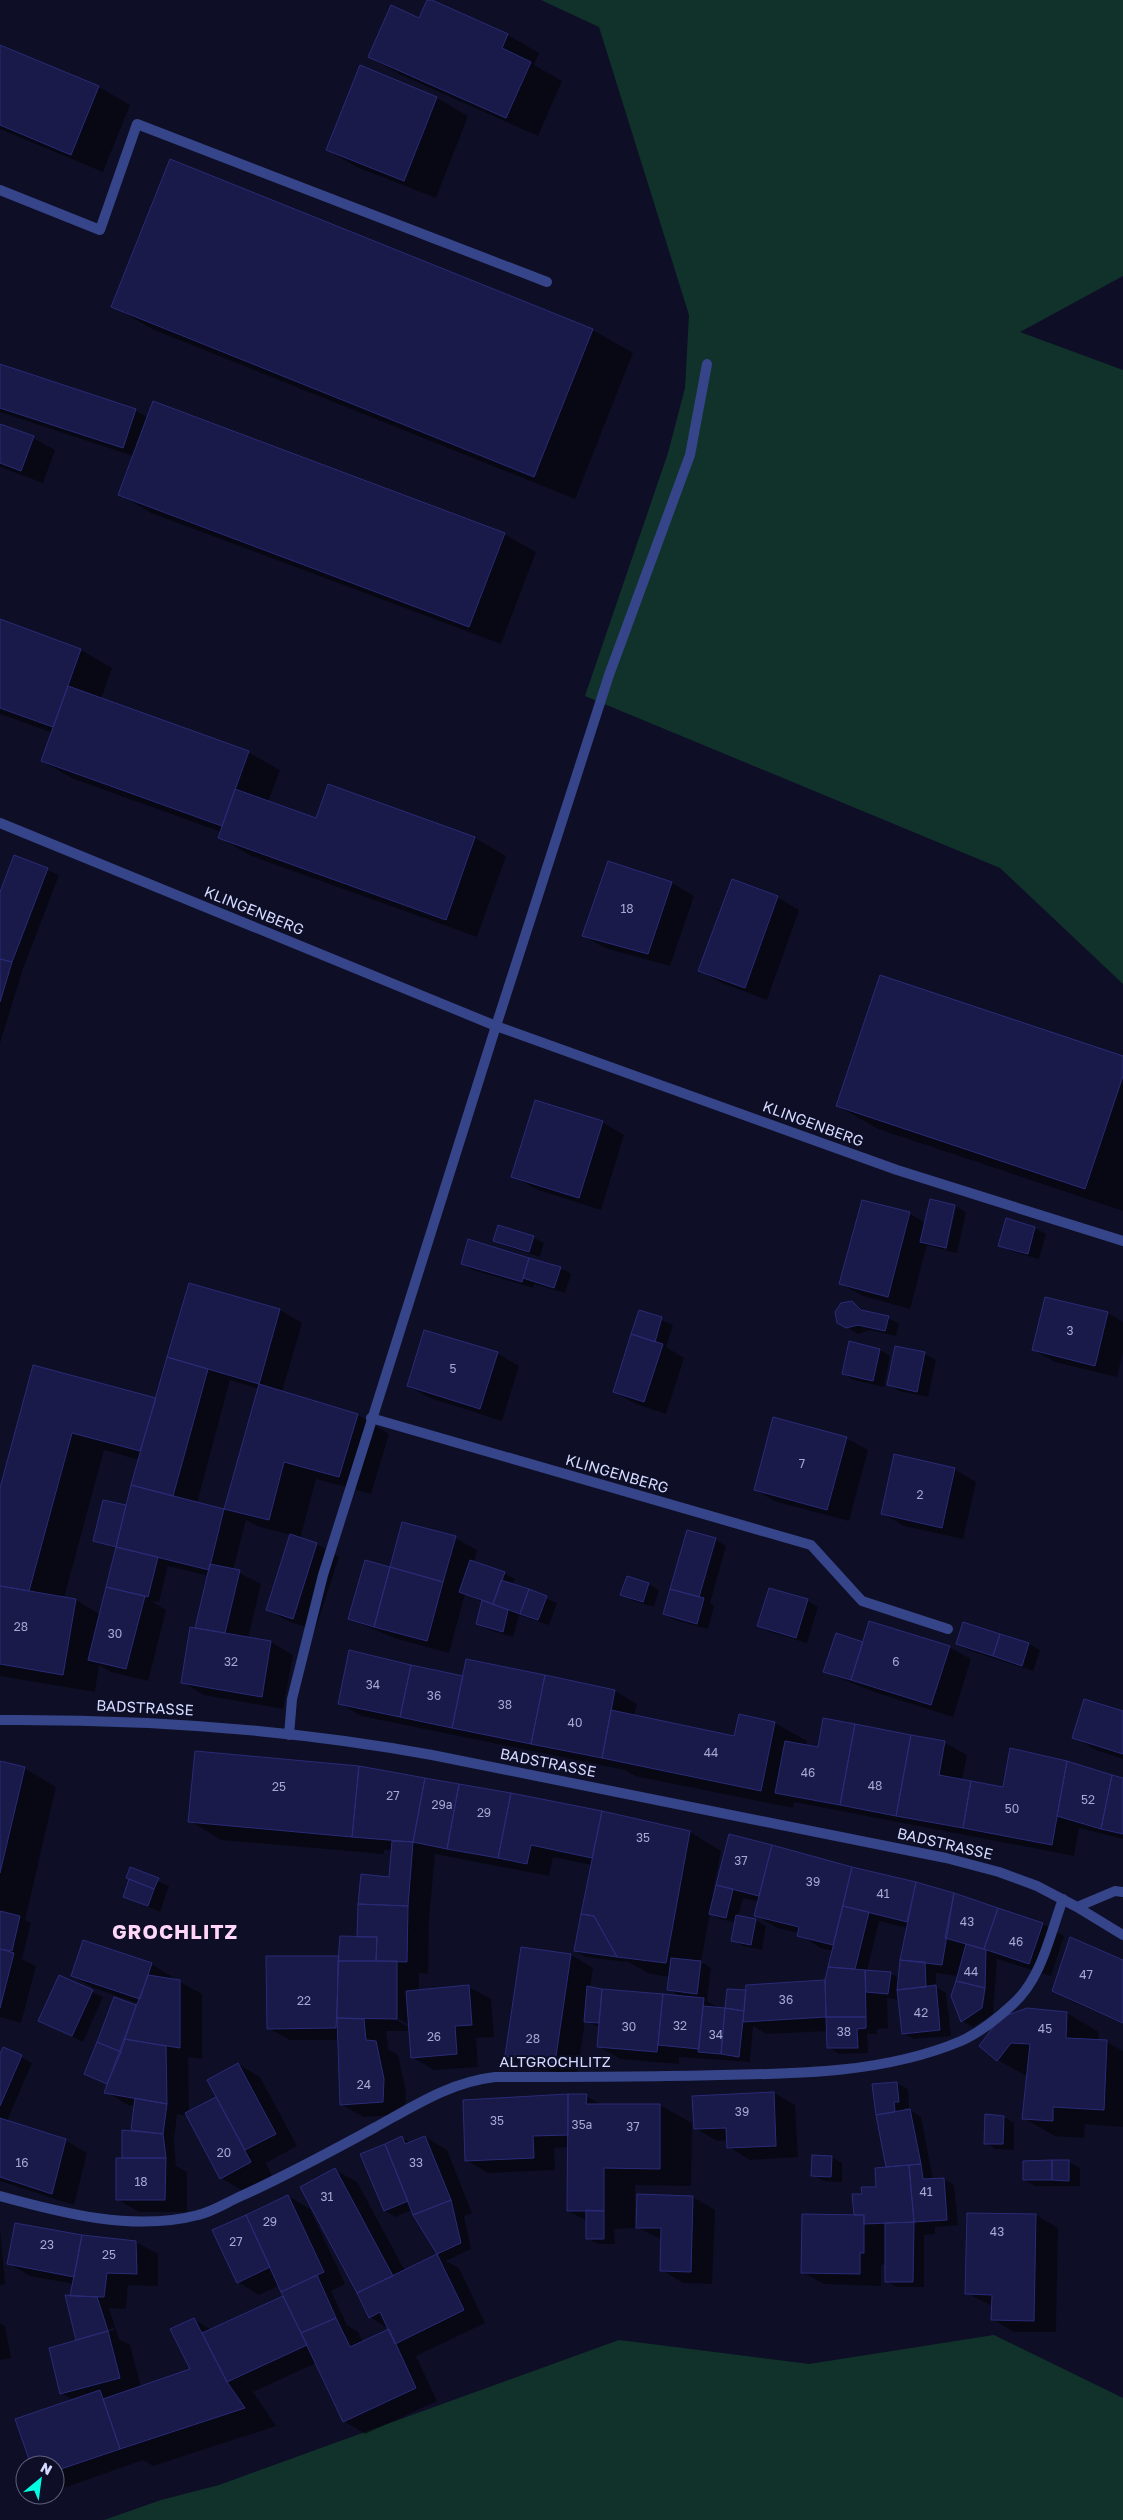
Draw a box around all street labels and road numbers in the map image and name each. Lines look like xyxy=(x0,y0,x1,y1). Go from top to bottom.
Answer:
street label: KLINGENBERG xyxy=(202,882,307,938)
street label: KLINGENBERG xyxy=(760,1096,866,1150)
street label: KLINGENBERG xyxy=(564,1450,671,1496)
street label: BADSTRASSE xyxy=(96,1695,194,1719)
street label: BADSTRASSE xyxy=(499,1744,598,1780)
street label: BADSTRASSE xyxy=(896,1823,995,1863)
street label: ALTGROCHLITZ xyxy=(499,2052,611,2070)

